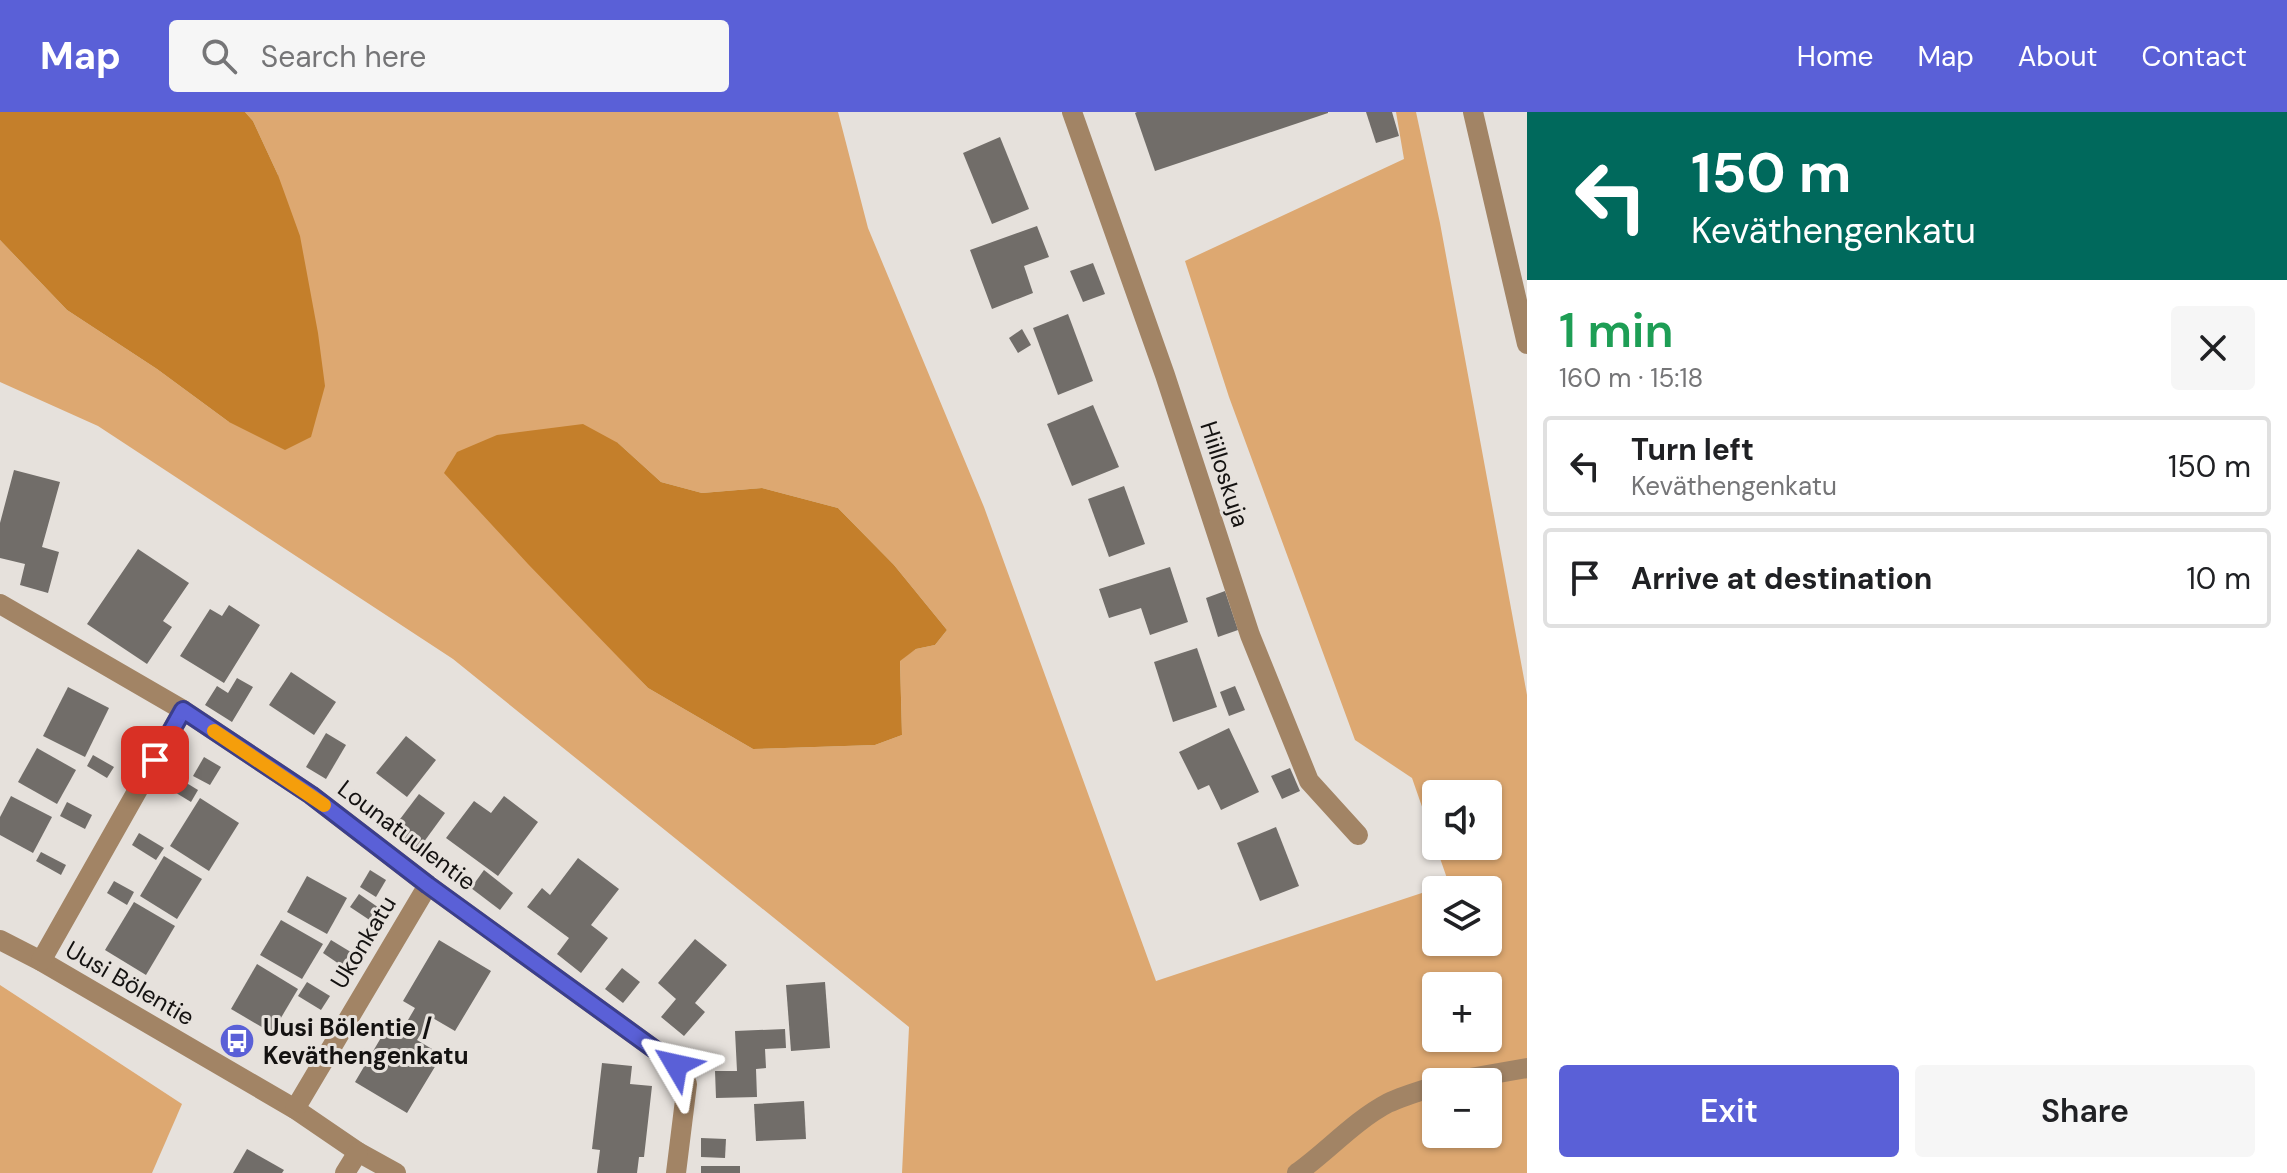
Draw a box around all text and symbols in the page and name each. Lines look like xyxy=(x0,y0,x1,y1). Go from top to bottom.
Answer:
search box xyxy=(169,20,729,92)
text: Map xyxy=(40,31,121,81)
icon: search xyxy=(197,34,241,78)
text: Search here xyxy=(261,37,426,76)
text: Home xyxy=(1797,38,1873,75)
text: Map xyxy=(1917,38,1974,75)
text: About xyxy=(2018,38,2097,75)
text: Contact xyxy=(2141,38,2247,75)
text: 150 m xyxy=(1691,136,1852,209)
icon: left xyxy=(1559,144,1663,248)
text: Keväthengenkatu xyxy=(1691,207,1976,254)
text: 1 min xyxy=(1559,299,1674,362)
button: close xyxy=(2171,306,2255,390)
text: 160 m · 15:18 xyxy=(1559,361,1703,395)
street label: Hiilloskuja xyxy=(1193,417,1257,531)
text: Turn left xyxy=(1631,430,1754,469)
icon: left xyxy=(1563,444,1607,488)
text: 150 m xyxy=(2168,447,2251,486)
text: Keväthengenkatu xyxy=(1631,469,1837,503)
icon: arrive xyxy=(1563,556,1607,600)
text: Arrive at destination xyxy=(1631,559,1932,598)
text: 10 m xyxy=(2186,559,2251,598)
pin xyxy=(121,726,189,794)
icon: arrive xyxy=(133,738,177,782)
street label: Lounatuulentie xyxy=(332,773,482,897)
map controls xyxy=(1422,780,1502,1148)
button: sound xyxy=(1422,780,1502,860)
button: layers xyxy=(1422,876,1502,956)
street label: Ukonkatu xyxy=(323,890,403,994)
street label: Uusi Bölentie xyxy=(60,934,200,1032)
button: + xyxy=(1422,972,1502,1052)
place label: Uusi Bölentie / Keväthengenkatu xyxy=(263,1012,468,1071)
bus stop icon: Uusi Bölentie / Keväthengenkatu xyxy=(218,1022,256,1060)
position arrow xyxy=(634,1023,718,1107)
button: Exit xyxy=(1559,1065,1899,1157)
button: Share xyxy=(1915,1065,2255,1157)
button: − xyxy=(1422,1068,1502,1148)

